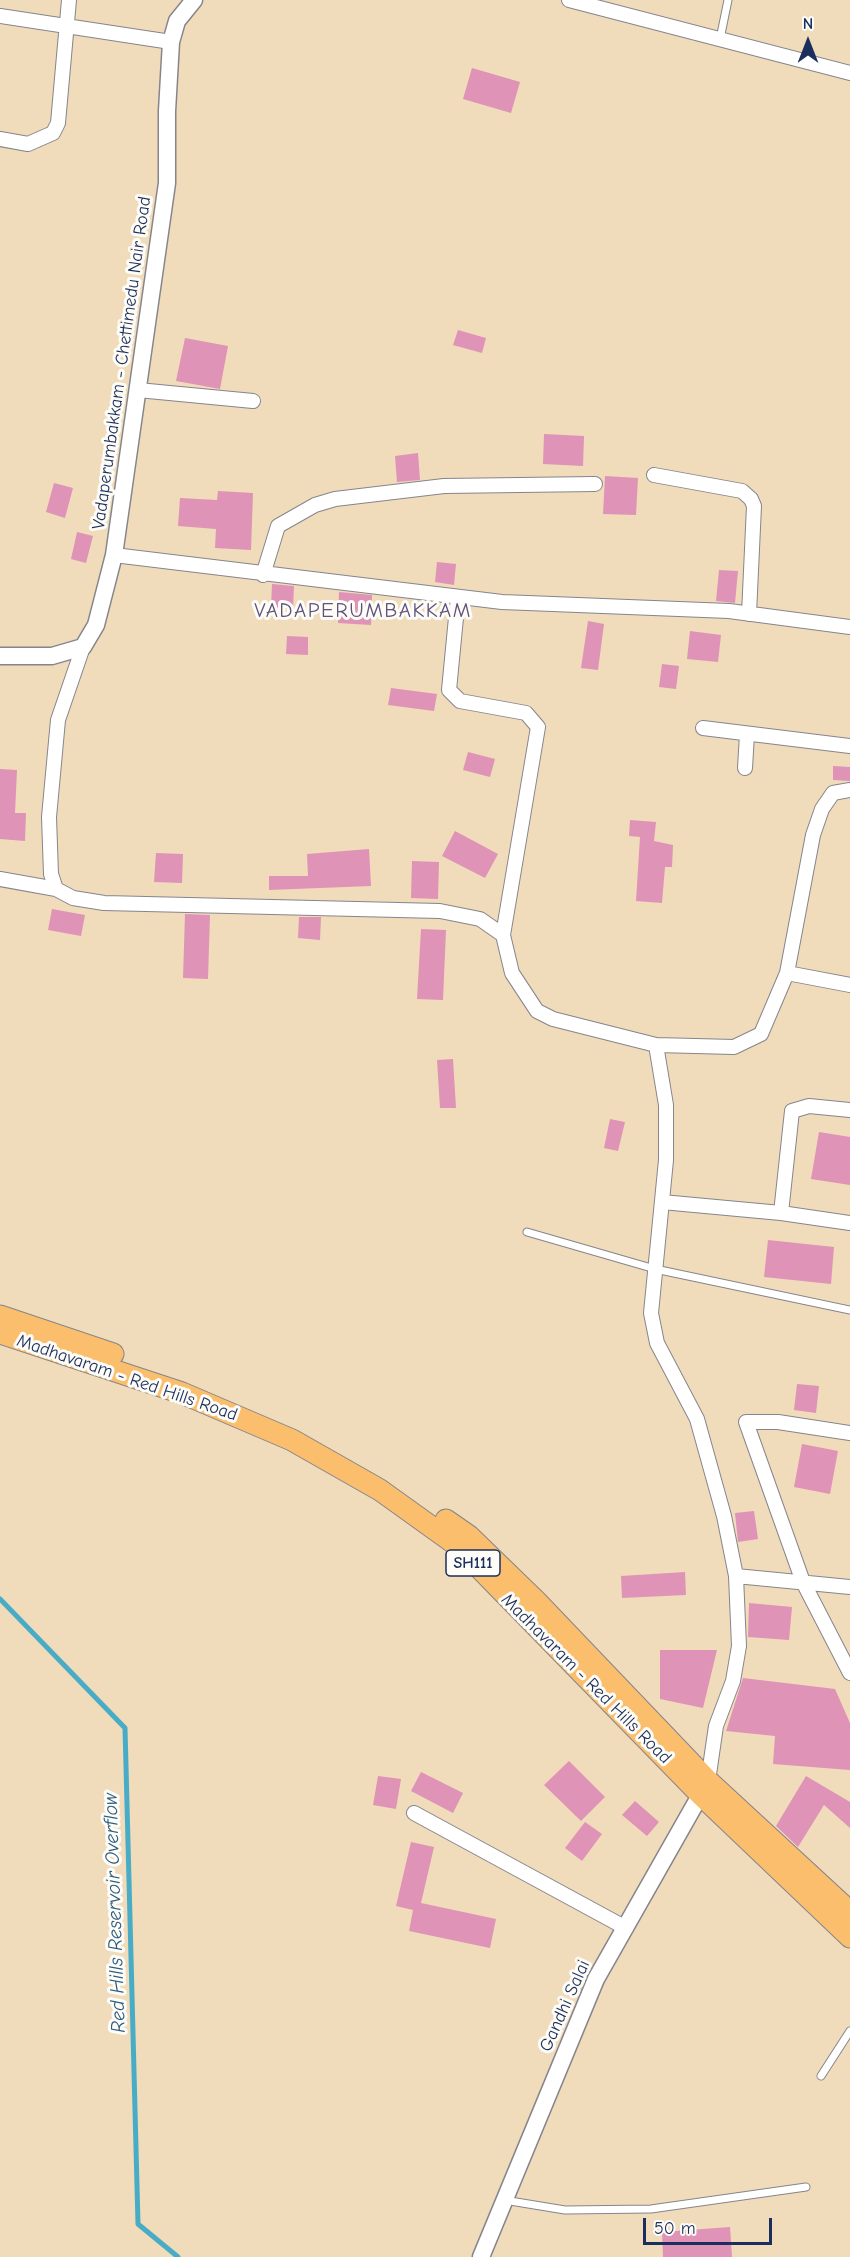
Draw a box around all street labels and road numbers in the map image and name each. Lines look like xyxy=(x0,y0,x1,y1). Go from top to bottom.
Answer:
street label: Vadaperumbakkam - Chettimedu Nair Road xyxy=(88,195,156,531)
street label: Madhavaram - Red Hills Road xyxy=(14,1330,240,1426)
road number: SH111 xyxy=(446,1550,500,1576)
street label: Madhavaram - Red Hills Road xyxy=(496,1589,676,1769)
street label: Gandhi Salai xyxy=(535,1957,595,2055)

